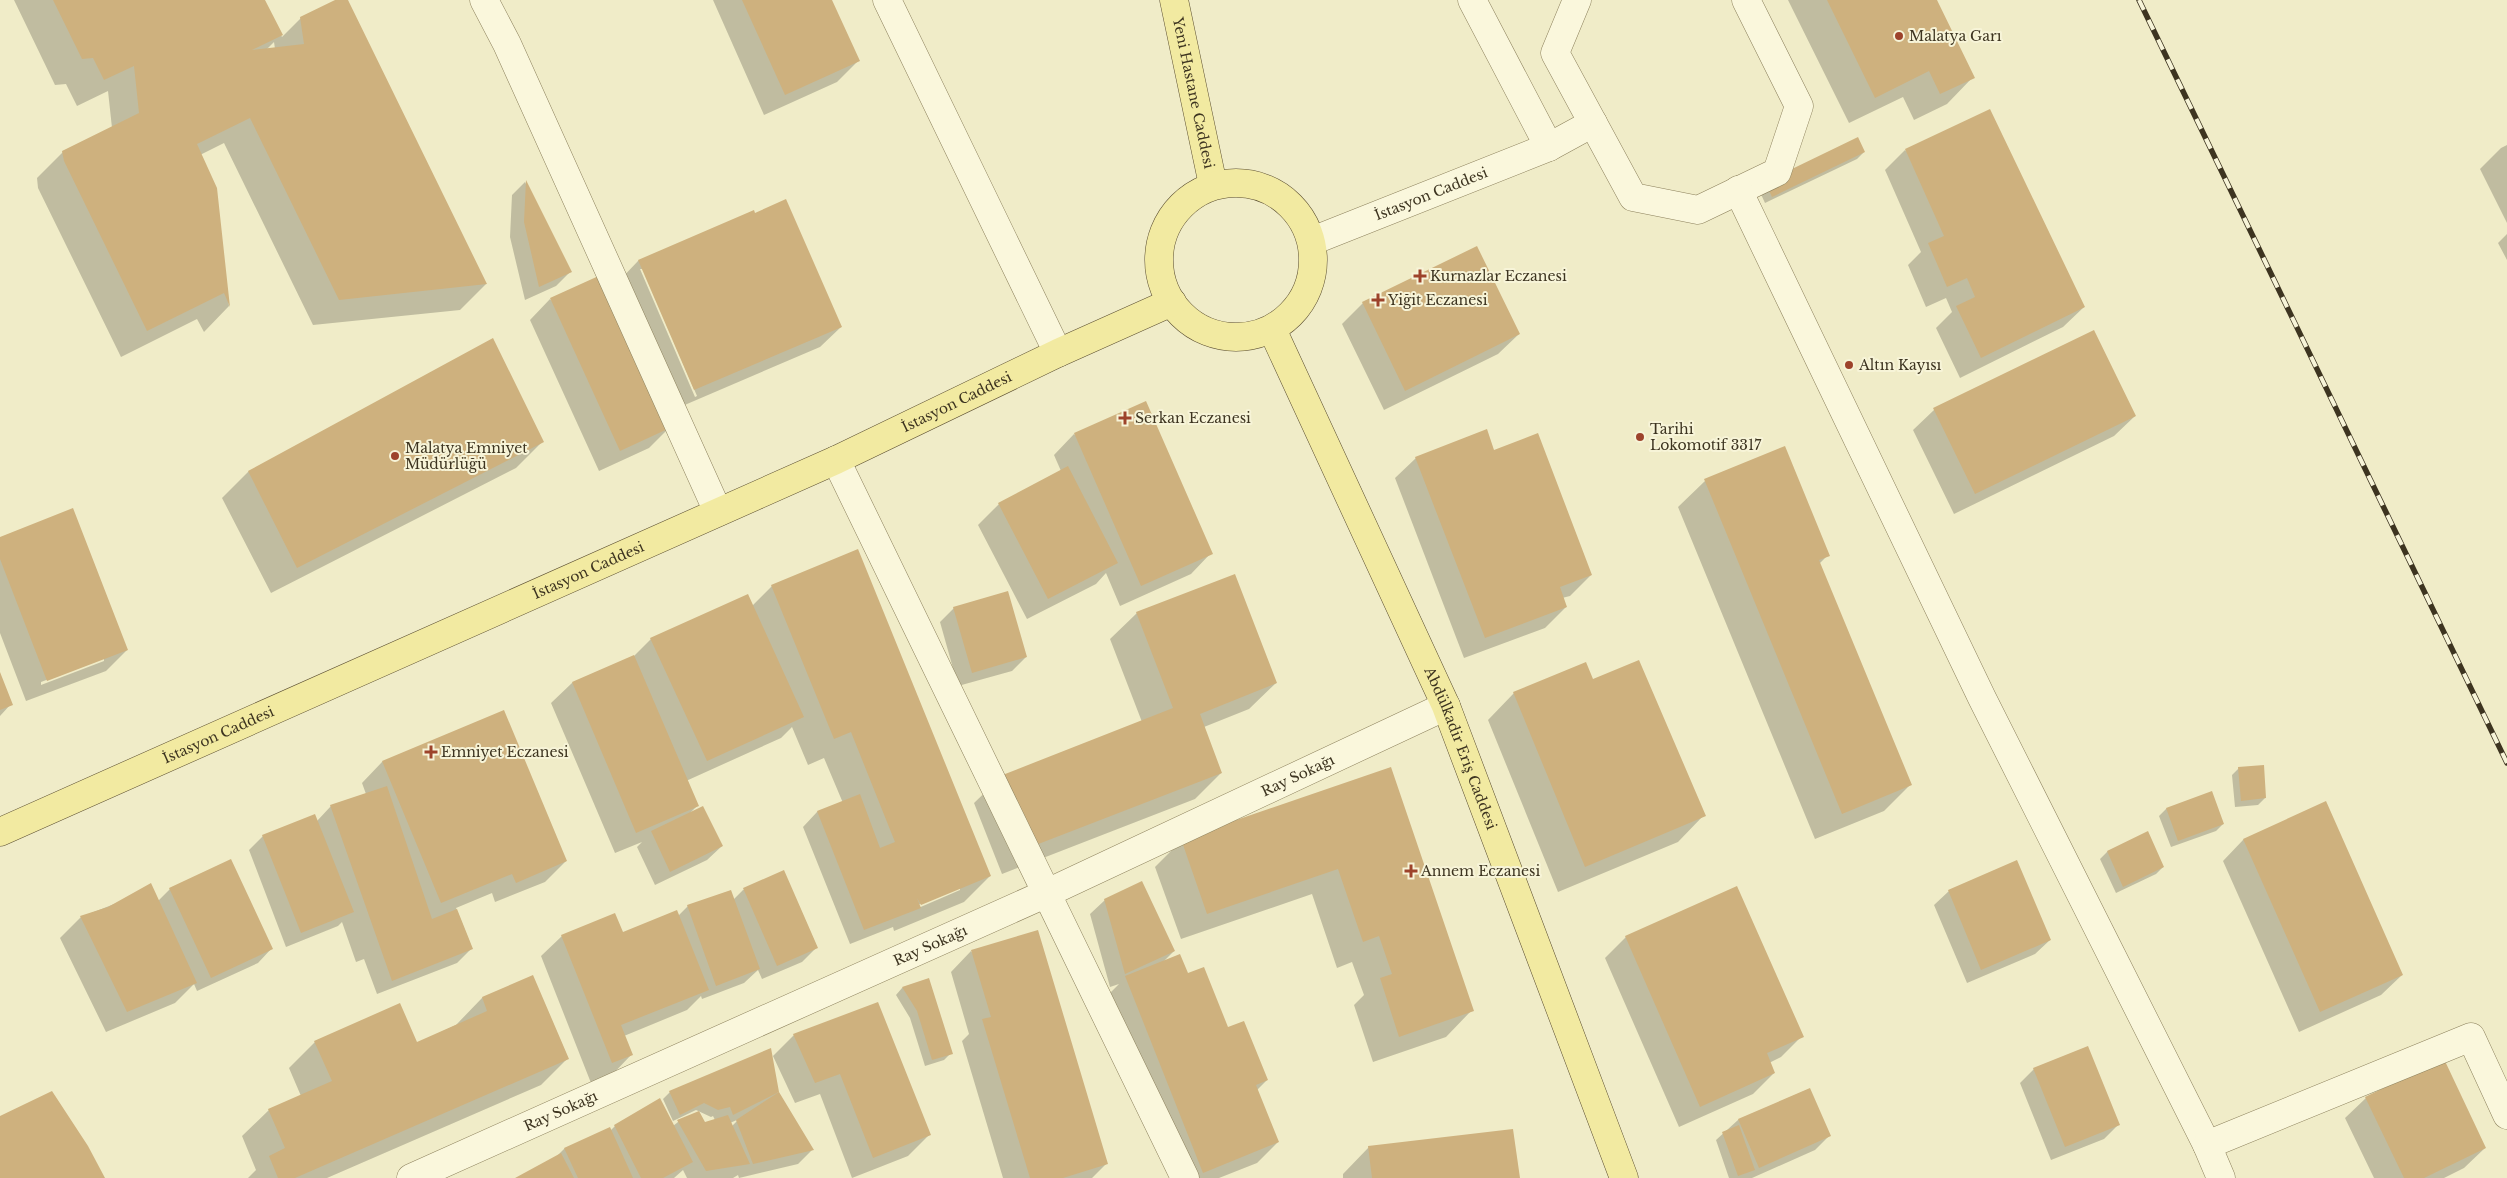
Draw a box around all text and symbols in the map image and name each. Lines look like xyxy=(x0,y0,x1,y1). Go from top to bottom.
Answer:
street label: Yeni Hastane Caddesi xyxy=(1169,15,1218,171)
place label: Malatya Garı xyxy=(1909,27,2002,45)
marker: Malatya Garı xyxy=(1893,30,1905,42)
street label: İstasyon Caddesi xyxy=(1372,163,1490,224)
place label: Kurnazlar Eczanesi xyxy=(1430,267,1567,285)
marker: Kurnazlar Eczanesi xyxy=(1414,270,1426,282)
place label: Yiğit Eczanesi xyxy=(1387,291,1488,309)
marker: Yiğit Eczanesi xyxy=(1372,294,1384,306)
place label: Altın Kayısı xyxy=(1858,356,1942,374)
marker: Altın Kayısı xyxy=(1843,359,1855,371)
street label: İstasyon Caddesi xyxy=(899,368,1015,436)
place label: Serkan Eczanesi xyxy=(1135,409,1251,427)
marker: Serkan Eczanesi xyxy=(1119,412,1131,424)
place label: Tarihi Lokomotif 3317 xyxy=(1650,420,1762,454)
marker: Tarihi Lokomotif 3317 xyxy=(1634,431,1646,443)
place label: Malatya Emniyet Müdürlüğü xyxy=(405,439,528,473)
marker: Malatya Emniyet Müdürlüğü xyxy=(389,450,401,462)
street label: İstasyon Caddesi xyxy=(530,537,647,603)
street label: Abdülkadir Eriş Caddesi xyxy=(1420,663,1501,832)
street label: İstasyon Caddesi xyxy=(160,702,277,767)
place label: Emniyet Eczanesi xyxy=(441,743,569,761)
marker: Emniyet Eczanesi xyxy=(425,746,437,758)
street label: Ray Sokağı xyxy=(1258,750,1338,800)
place label: Annem Eczanesi xyxy=(1420,862,1540,880)
marker: Annem Eczanesi xyxy=(1405,865,1417,877)
street label: Ray Sokağı xyxy=(891,921,970,970)
street label: Ray Sokağı xyxy=(521,1087,601,1135)

